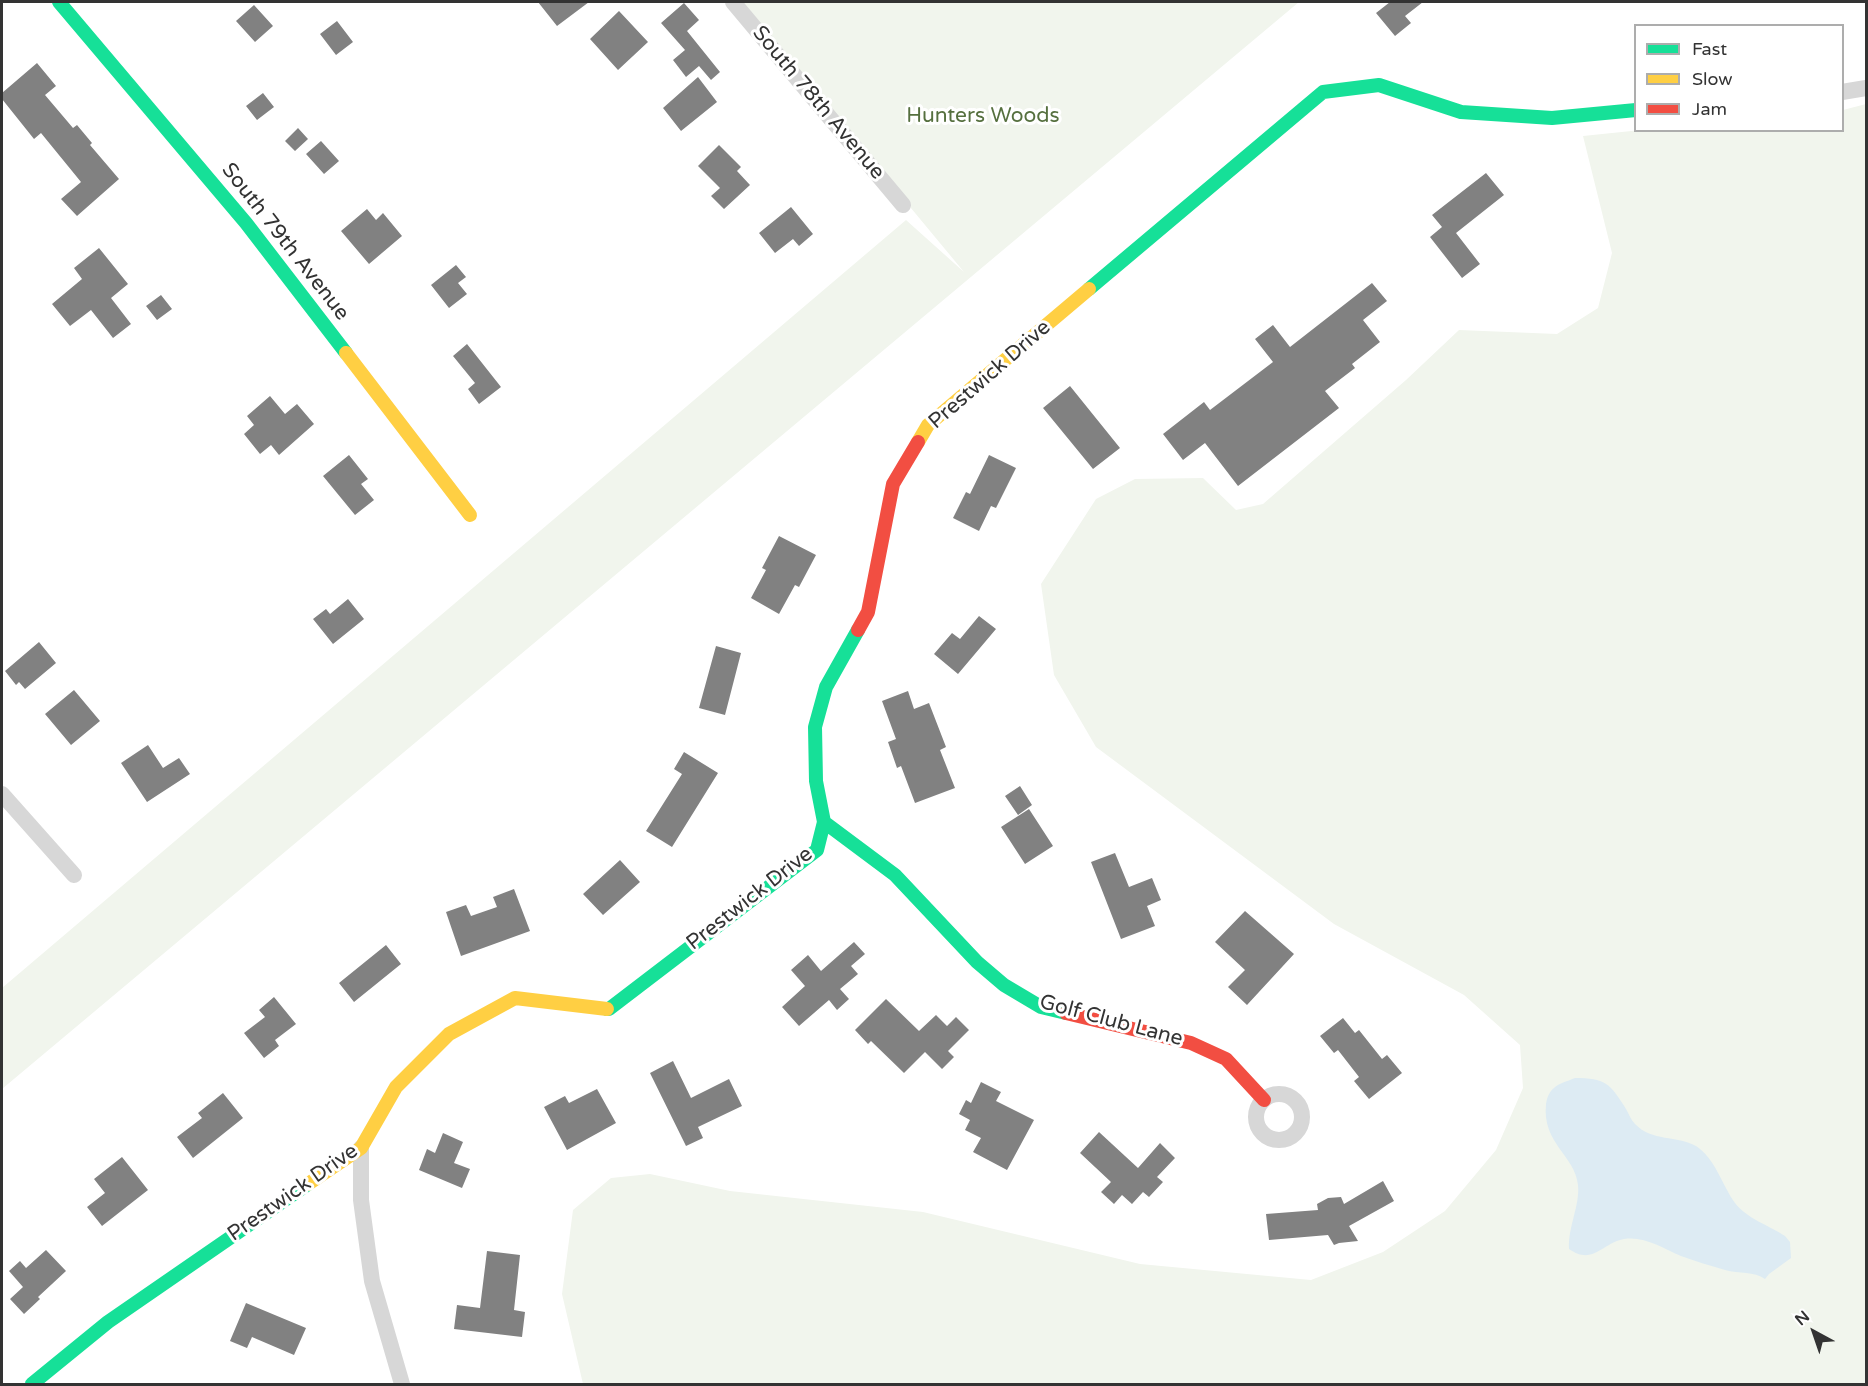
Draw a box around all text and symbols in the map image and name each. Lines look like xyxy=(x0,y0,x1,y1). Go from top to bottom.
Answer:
street label: South 78th Avenue xyxy=(746,21,890,185)
legend xyxy=(1634,24,1844,132)
text: Fast xyxy=(1692,38,1727,60)
text: Slow xyxy=(1692,68,1733,90)
text: Jam xyxy=(1692,98,1727,120)
park label: Hunters Woods xyxy=(906,103,1060,129)
street label: South 79th Avenue xyxy=(216,158,354,326)
street label: Prestwick Drive xyxy=(924,315,1056,435)
street label: Prestwick Drive xyxy=(682,842,818,956)
street label: Golf Club Lane xyxy=(1037,990,1185,1052)
street label: Prestwick Drive xyxy=(223,1139,363,1247)
north arrow xyxy=(1784,1302,1844,1362)
text: N xyxy=(1791,1306,1814,1330)

